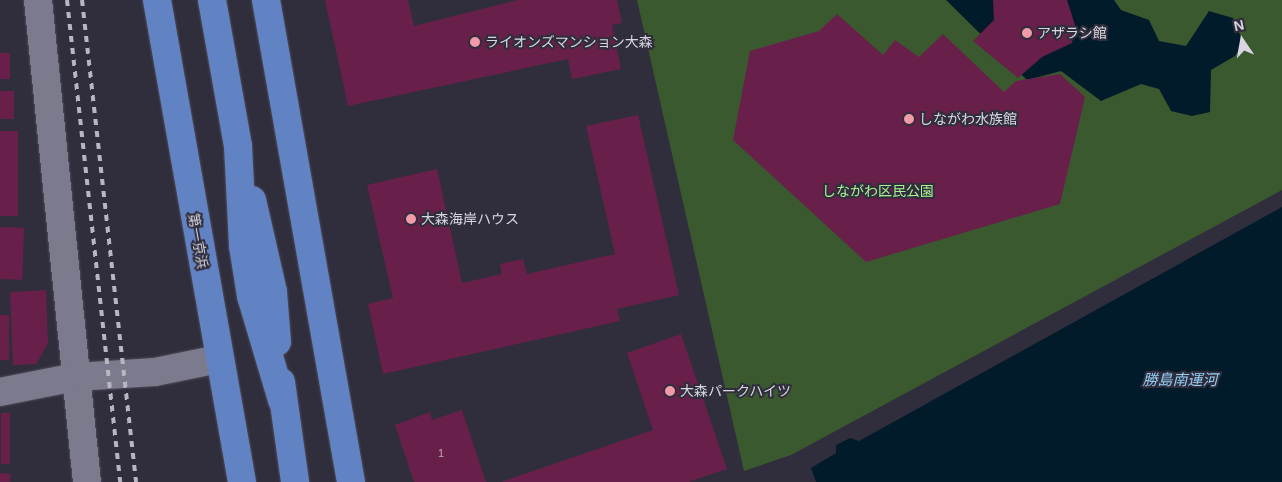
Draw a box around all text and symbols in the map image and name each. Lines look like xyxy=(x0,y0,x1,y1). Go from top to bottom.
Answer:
north arrow xyxy=(1217,15,1267,65)
text: N xyxy=(1232,16,1245,34)
place label: アザラシ館 xyxy=(1037,25,1107,41)
marker: アザラシ館 xyxy=(1021,27,1033,39)
place label: ライオンズマンション大森 xyxy=(485,34,653,50)
marker: ライオンズマンション大森 xyxy=(469,36,481,48)
place label: しながわ水族館 xyxy=(919,111,1017,127)
marker: しながわ水族館 xyxy=(903,113,915,125)
park label: しながわ区民公園 xyxy=(822,183,934,199)
place label: 大森海岸ハウス xyxy=(421,211,519,227)
street label: 第一京浜 xyxy=(185,212,211,270)
marker: 大森海岸ハウス xyxy=(405,213,417,225)
water label: 勝島南運河 xyxy=(1143,371,1217,389)
place label: 大森パークハイツ xyxy=(680,383,792,399)
marker: 大森パークハイツ xyxy=(664,385,676,397)
house number: 1 xyxy=(438,446,444,460)

